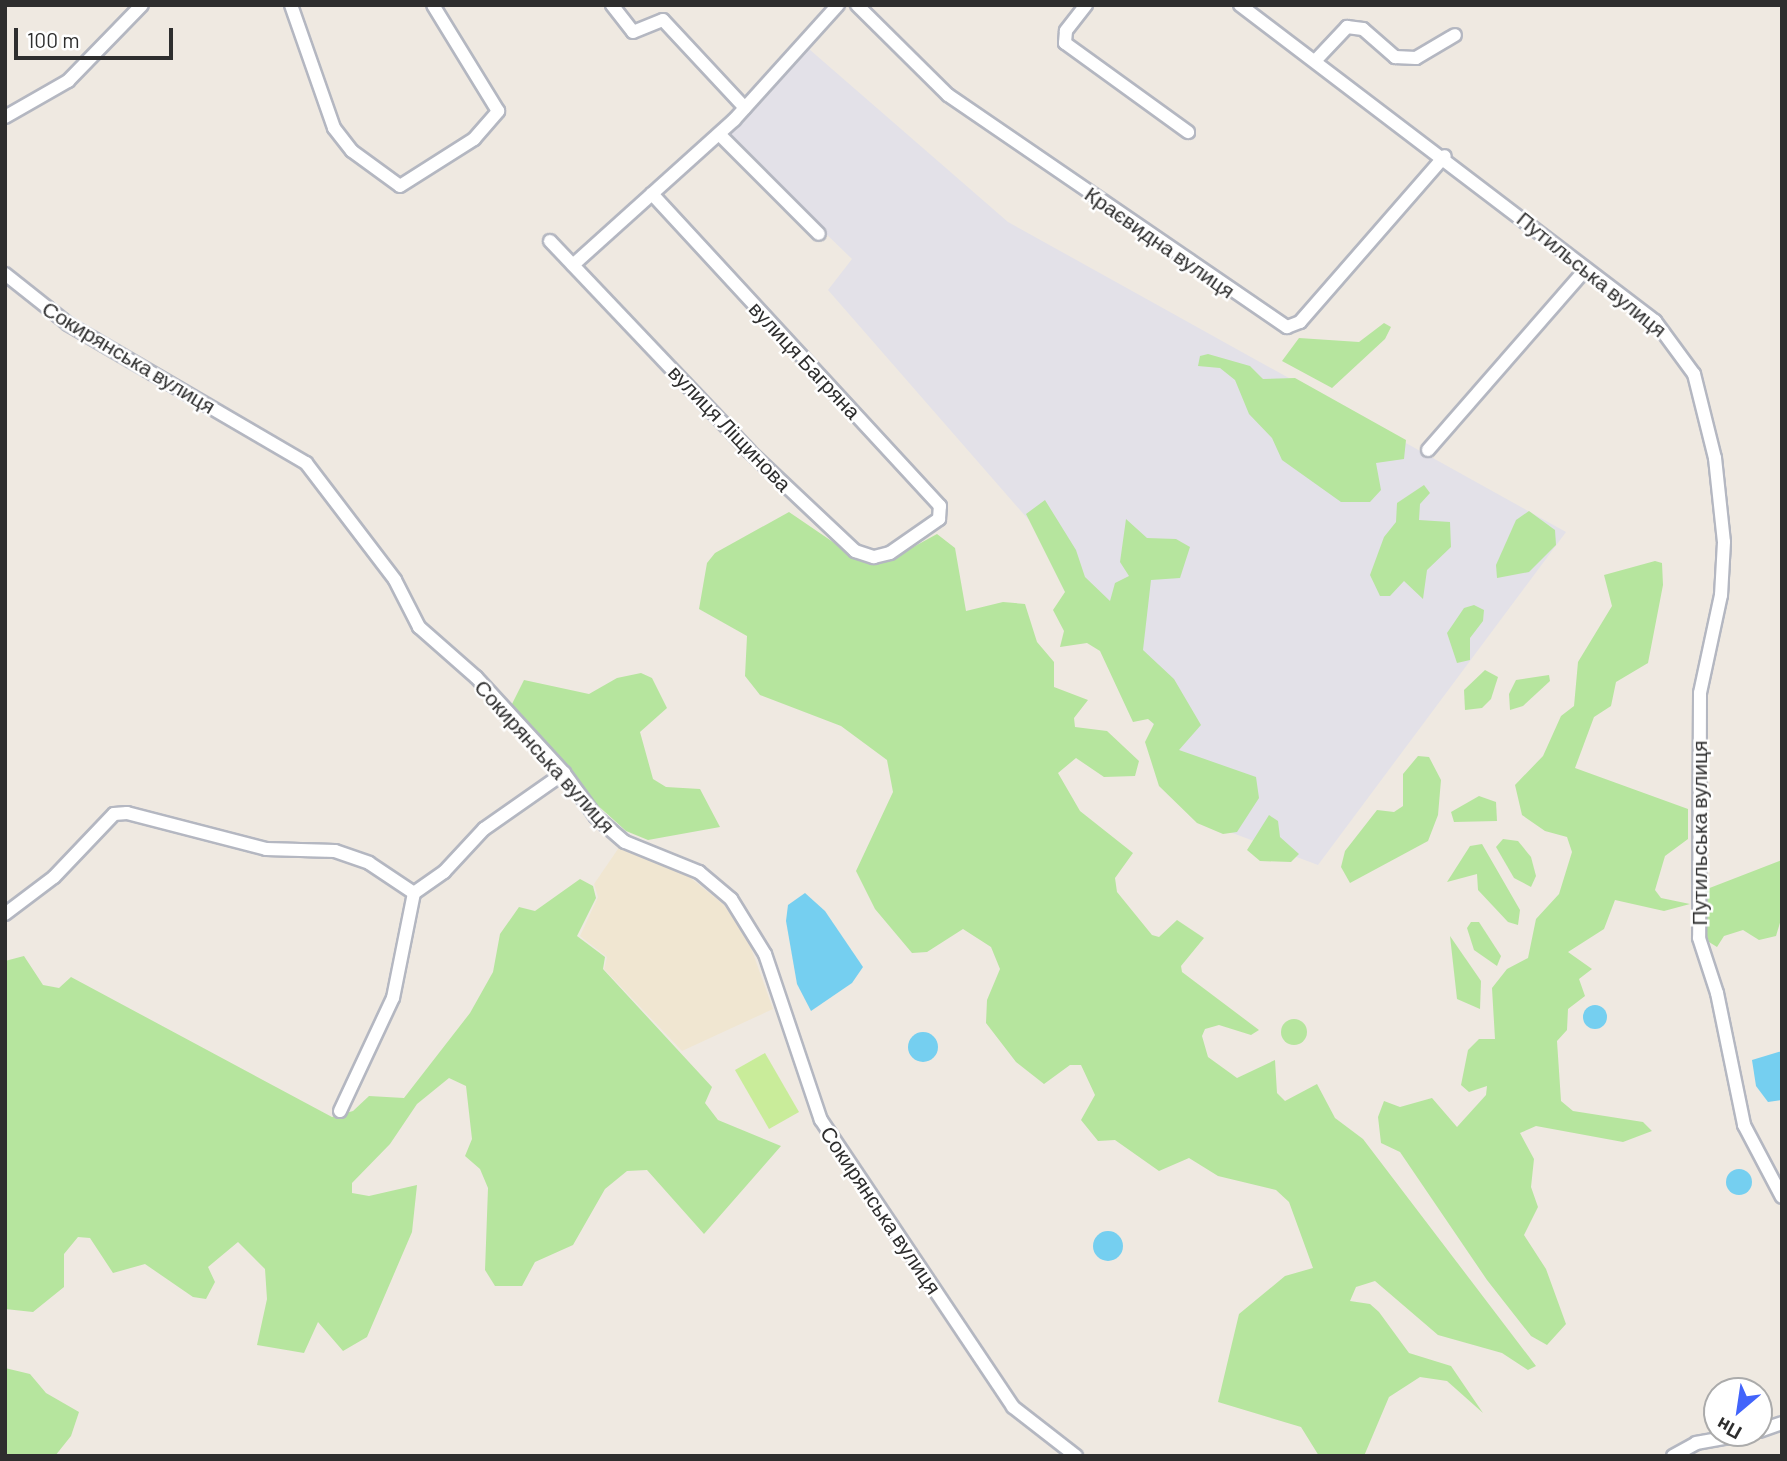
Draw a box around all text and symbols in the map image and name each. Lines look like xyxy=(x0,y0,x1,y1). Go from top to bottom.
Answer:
scale bar xyxy=(18,14,177,58)
text: 100 m xyxy=(27,27,80,52)
street label: Краєвидна вулиця xyxy=(1080,181,1240,303)
street label: Путильська вулиця xyxy=(1512,206,1672,342)
street label: Сокирянська вулиця xyxy=(38,295,220,419)
street label: вулиця Багряна xyxy=(744,296,866,424)
street label: вулиця Ліщинова xyxy=(663,360,797,496)
street label: Сокирянська вулиця xyxy=(470,674,620,838)
street label: Путильська вулиця xyxy=(1686,740,1712,926)
street label: Сокирянська вулиця xyxy=(815,1121,947,1299)
north arrow xyxy=(1703,1377,1773,1447)
text: Пн xyxy=(1712,1413,1745,1445)

